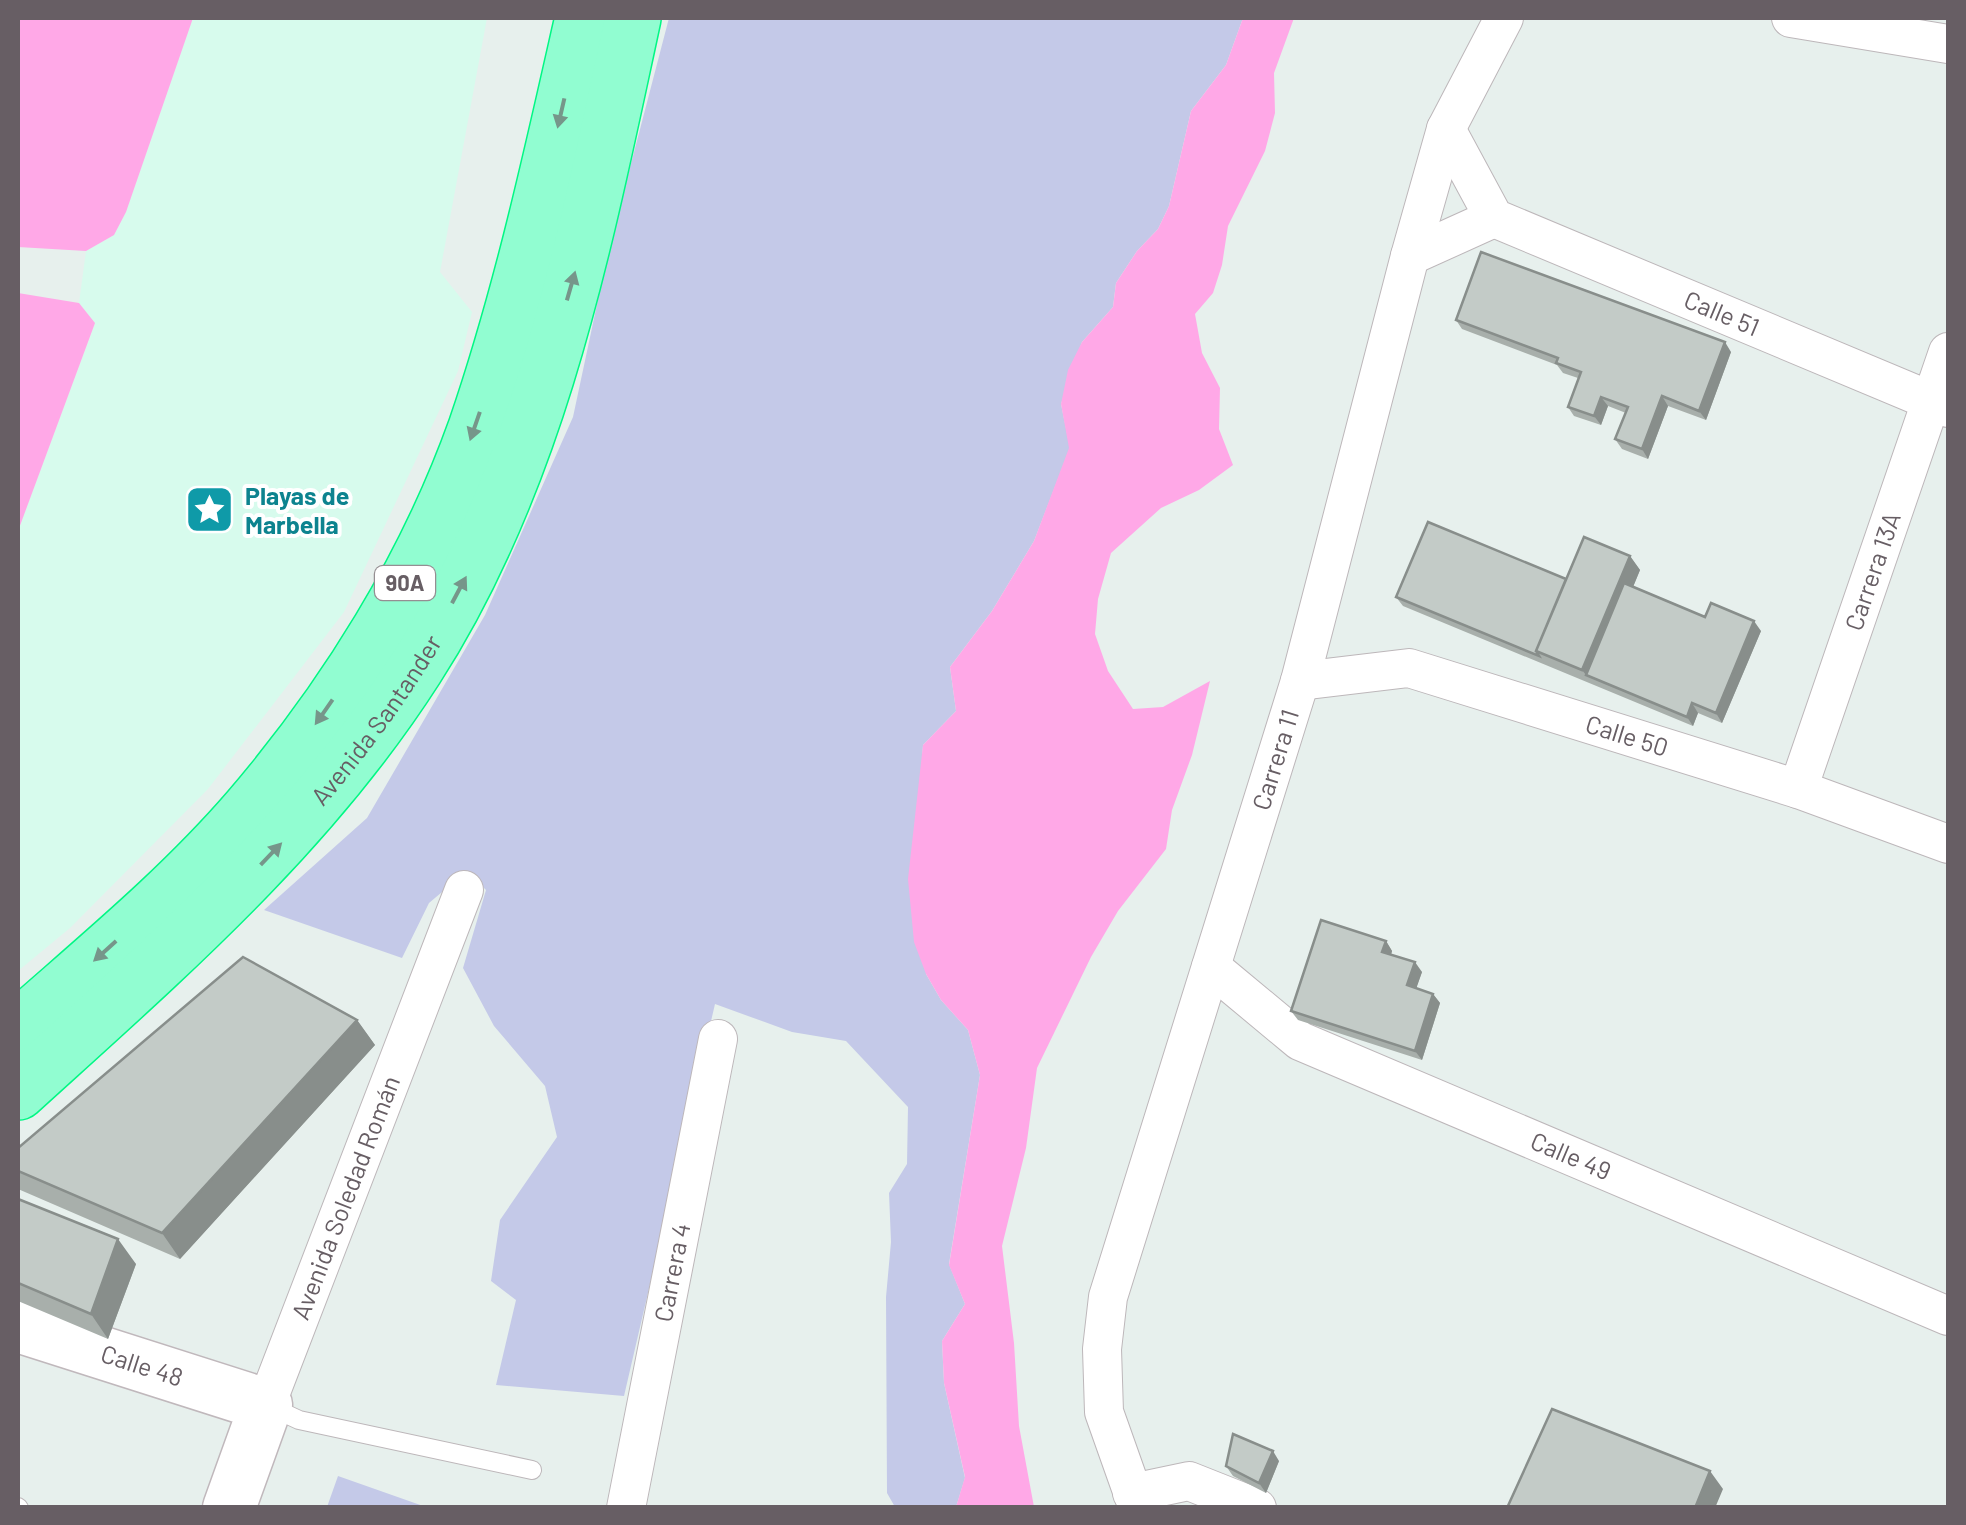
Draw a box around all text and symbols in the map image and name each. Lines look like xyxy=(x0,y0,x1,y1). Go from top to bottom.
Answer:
one-way arrow xyxy=(553,98,568,129)
one-way arrow xyxy=(564,270,579,301)
street label: Calle 51 xyxy=(1680,283,1764,341)
one-way arrow xyxy=(467,411,482,441)
place label: Playas de Marbella xyxy=(245,480,349,539)
place icon: Playas de Marbella xyxy=(184,484,236,536)
street label: Carrera 13A xyxy=(1838,508,1906,634)
road number: 90A xyxy=(375,566,435,600)
one-way arrow xyxy=(450,576,467,605)
street label: Avenida Santander xyxy=(304,629,447,811)
one-way arrow xyxy=(315,698,334,725)
street label: Carrera 11 xyxy=(1245,705,1304,813)
street label: Calle 50 xyxy=(1582,708,1672,762)
one-way arrow xyxy=(259,843,282,867)
one-way arrow xyxy=(93,939,118,961)
street label: Avenida Soledad Román xyxy=(284,1071,405,1324)
street label: Calle 49 xyxy=(1527,1125,1616,1185)
street label: Carrera 4 xyxy=(647,1220,696,1324)
street label: Calle 48 xyxy=(97,1337,187,1392)

